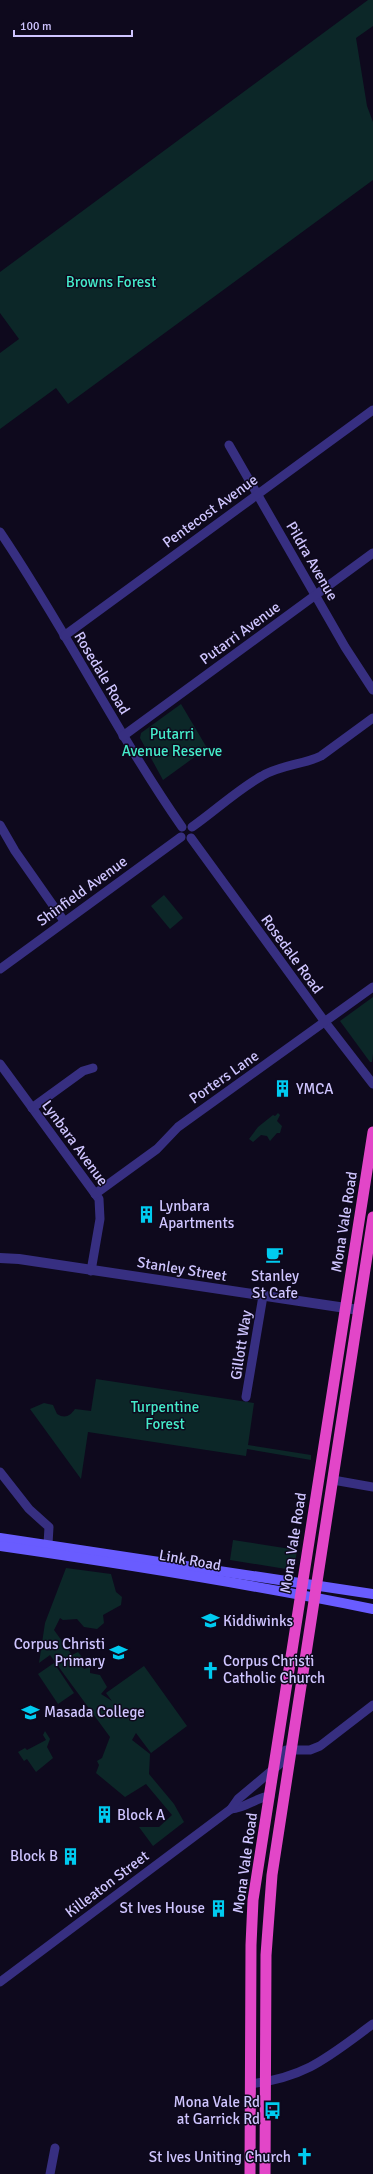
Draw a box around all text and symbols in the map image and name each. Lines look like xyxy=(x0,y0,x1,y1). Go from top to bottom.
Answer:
scale bar xyxy=(14,12,132,38)
text: 100 m xyxy=(20,19,52,34)
park label: Browns Forest xyxy=(66,273,156,291)
street label: Pentecost Avenue xyxy=(159,470,261,552)
street label: Pildra Avenue xyxy=(282,518,342,604)
street label: Putarri Avenue xyxy=(196,598,284,668)
street label: Rosedale Road xyxy=(70,628,134,718)
park label: Putarri Avenue Reserve xyxy=(122,725,222,760)
street label: Shinfield Avenue xyxy=(33,852,131,930)
street label: Rosedale Road xyxy=(257,911,327,997)
street label: Porters Lane xyxy=(186,1046,262,1108)
building icon: YMCA xyxy=(273,1079,293,1099)
place label: YMCA xyxy=(296,1080,334,1098)
street label: Lynbara Avenue xyxy=(38,1097,112,1189)
street label: Mona Vale Road xyxy=(327,1170,361,1274)
place label: Lynbara Apartments xyxy=(159,1197,235,1232)
building icon: Lynbara Apartments xyxy=(136,1205,156,1225)
cafe icon: Stanley St Cafe xyxy=(265,1245,285,1265)
street label: Stanley Street xyxy=(136,1253,228,1285)
place label: Stanley St Cafe xyxy=(251,1267,299,1302)
street label: Gillott Way xyxy=(227,1309,255,1381)
park label: Turpentine Forest xyxy=(131,1398,199,1433)
street label: Mona Vale Road xyxy=(276,1491,310,1595)
street label: Link Road xyxy=(158,1546,222,1574)
school or university icon: Kiddiwinks xyxy=(200,1611,220,1631)
place label: Kiddiwinks xyxy=(223,1612,294,1630)
place label: Corpus Christi Primary xyxy=(14,1635,105,1670)
school or university icon: Corpus Christi Primary xyxy=(108,1643,128,1663)
place label: Corpus Christi Catholic Church xyxy=(223,1652,325,1687)
church icon: Corpus Christi Catholic Church xyxy=(200,1660,220,1680)
school or university icon: Masada College xyxy=(21,1702,41,1722)
place label: Masada College xyxy=(44,1703,145,1721)
building icon: Block A xyxy=(94,1805,114,1825)
place label: Block A xyxy=(117,1806,165,1824)
street label: Mona Vale Road xyxy=(229,1811,261,1915)
building icon: Block B xyxy=(61,1846,81,1866)
place label: Block B xyxy=(10,1847,58,1865)
street label: Killeaton Street xyxy=(62,1847,152,1921)
building icon: St Ives House xyxy=(208,1898,228,1918)
place label: St Ives House xyxy=(120,1899,205,1917)
place label: Mona Vale Rd at Garrick Rd xyxy=(174,2093,260,2128)
bus stop icon: Mona Vale Rd at Garrick Rd xyxy=(263,2101,283,2121)
church icon: St Ives Uniting Church xyxy=(294,2147,314,2167)
place label: St Ives Uniting Church xyxy=(149,2148,291,2166)

